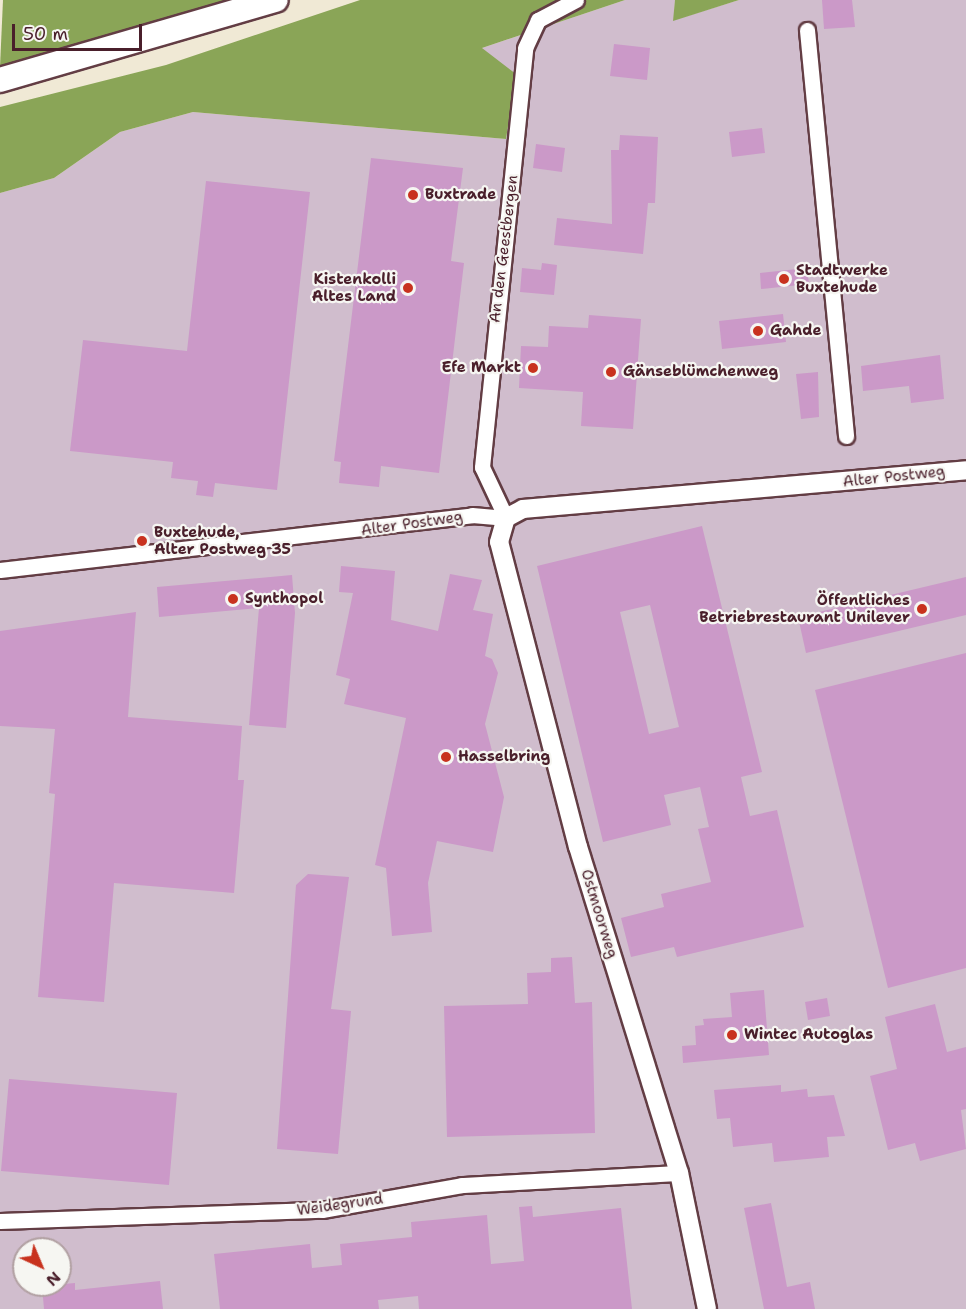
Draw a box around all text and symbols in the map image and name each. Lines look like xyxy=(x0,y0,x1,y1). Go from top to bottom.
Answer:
scale bar xyxy=(15,12,146,50)
text: 50 m xyxy=(23,22,68,46)
street label: An den Geestbergen xyxy=(486,174,522,324)
place label: Buxtrade xyxy=(425,186,496,204)
marker: Buxtrade xyxy=(406,188,420,202)
place label: Stadtwerke Buxtehude xyxy=(796,261,888,296)
place label: Kistenkolli Altes Land xyxy=(312,270,396,305)
marker: Stadtwerke Buxtehude xyxy=(777,272,791,286)
marker: Kistenkolli Altes Land xyxy=(401,281,415,295)
place label: Gahde xyxy=(770,322,821,340)
marker: Gahde xyxy=(751,324,765,338)
place label: Efe Markt xyxy=(442,359,521,377)
marker: Efe Markt xyxy=(526,361,540,375)
place label: Gänseblümchenweg xyxy=(623,363,778,381)
marker: Gänseblümchenweg xyxy=(604,365,618,379)
street label: Alter Postweg xyxy=(842,463,946,491)
street label: Alter Postweg xyxy=(360,508,464,540)
place label: Buxtehude, Alter Postweg 35 xyxy=(154,523,291,558)
marker: Buxtehude, Alter Postweg 35 xyxy=(135,534,149,548)
place label: Synthopol xyxy=(245,590,323,608)
place label: Öffentliches Betriebrestaurant Unilever xyxy=(699,591,910,626)
marker: Synthopol xyxy=(226,592,240,606)
marker: Öffentliches Betriebrestaurant Unilever xyxy=(915,602,929,616)
place label: Hasselbring xyxy=(458,748,550,766)
marker: Hasselbring xyxy=(439,750,453,764)
street label: Ostmoorweg xyxy=(577,867,621,961)
place label: Wintec Autoglas xyxy=(744,1026,873,1044)
marker: Wintec Autoglas xyxy=(725,1028,739,1042)
street label: Weidegrund xyxy=(296,1190,384,1220)
north arrow xyxy=(12,1237,72,1297)
text: N xyxy=(42,1267,65,1291)

